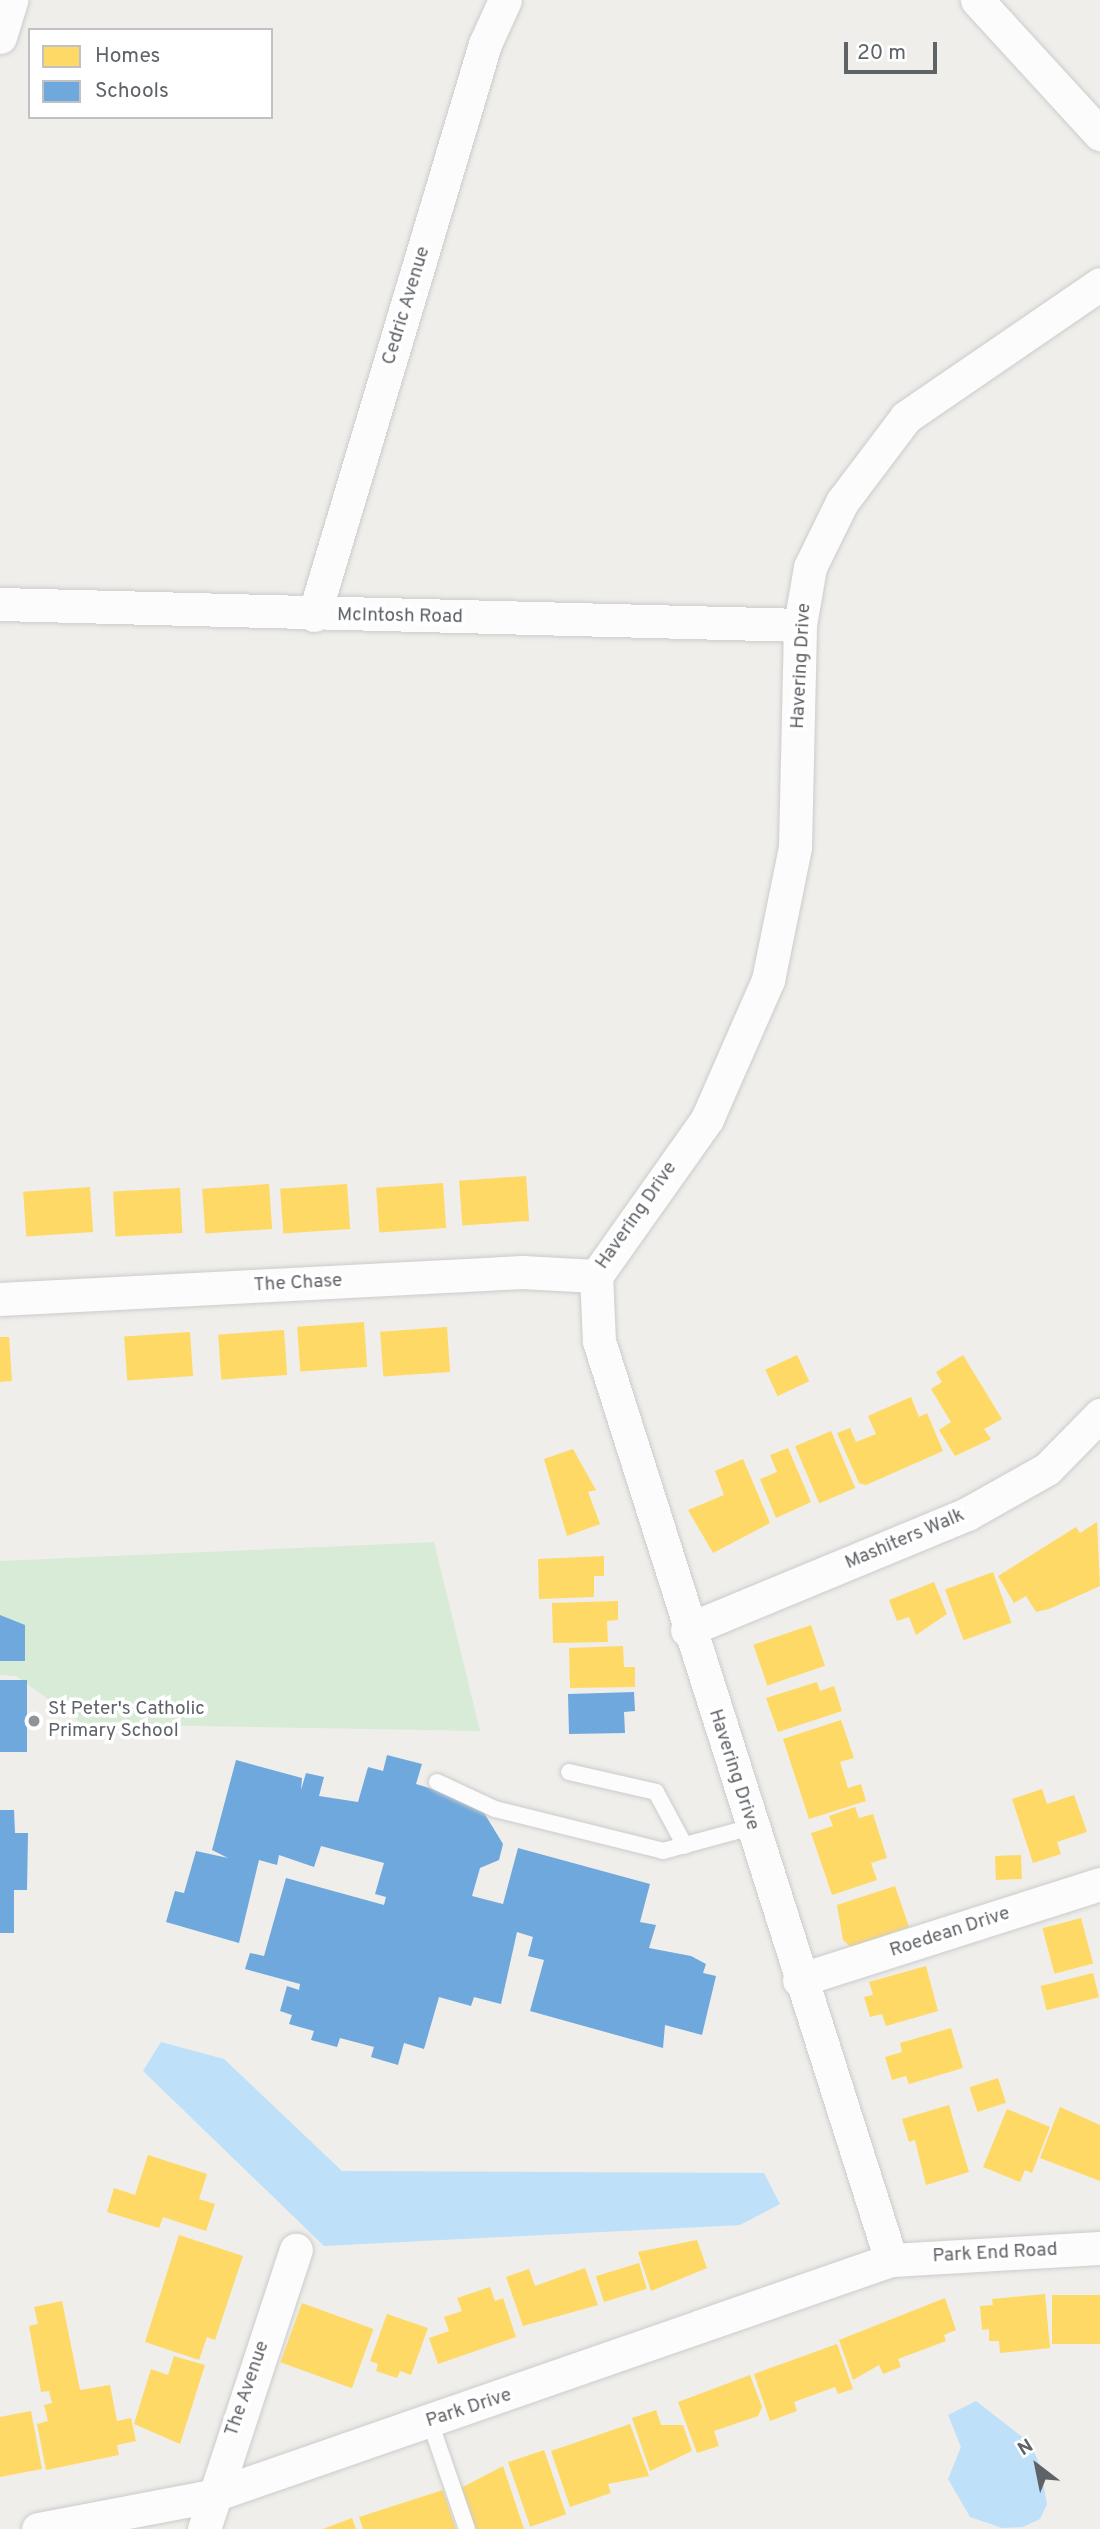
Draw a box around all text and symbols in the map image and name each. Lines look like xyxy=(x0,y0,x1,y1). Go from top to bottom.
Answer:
legend xyxy=(28,28,273,119)
scale bar xyxy=(848,28,941,72)
text: 20 m xyxy=(857,40,906,67)
text: Homes xyxy=(95,43,160,70)
text: Schools xyxy=(95,78,169,105)
street label: Cedric Avenue xyxy=(378,244,436,368)
street label: Havering Drive xyxy=(787,602,817,730)
street label: McIntosh Road xyxy=(337,605,463,629)
street label: Havering Drive xyxy=(592,1158,682,1274)
street label: The Chase xyxy=(253,1270,343,1298)
street label: Mashiters Walk xyxy=(842,1505,968,1575)
place label: St Peter's Catholic Primary School xyxy=(48,1699,205,1743)
street label: Havering Drive xyxy=(703,1707,763,1833)
marker: St Peter's Catholic Primary School xyxy=(26,1713,42,1729)
street label: Roedean Drive xyxy=(887,1903,1013,1963)
street label: Park End Road xyxy=(932,2239,1058,2269)
street label: The Avenue xyxy=(221,2338,275,2440)
street label: Park Drive xyxy=(423,2384,515,2434)
north arrow xyxy=(1002,2431,1072,2501)
text: N xyxy=(1014,2434,1038,2462)

